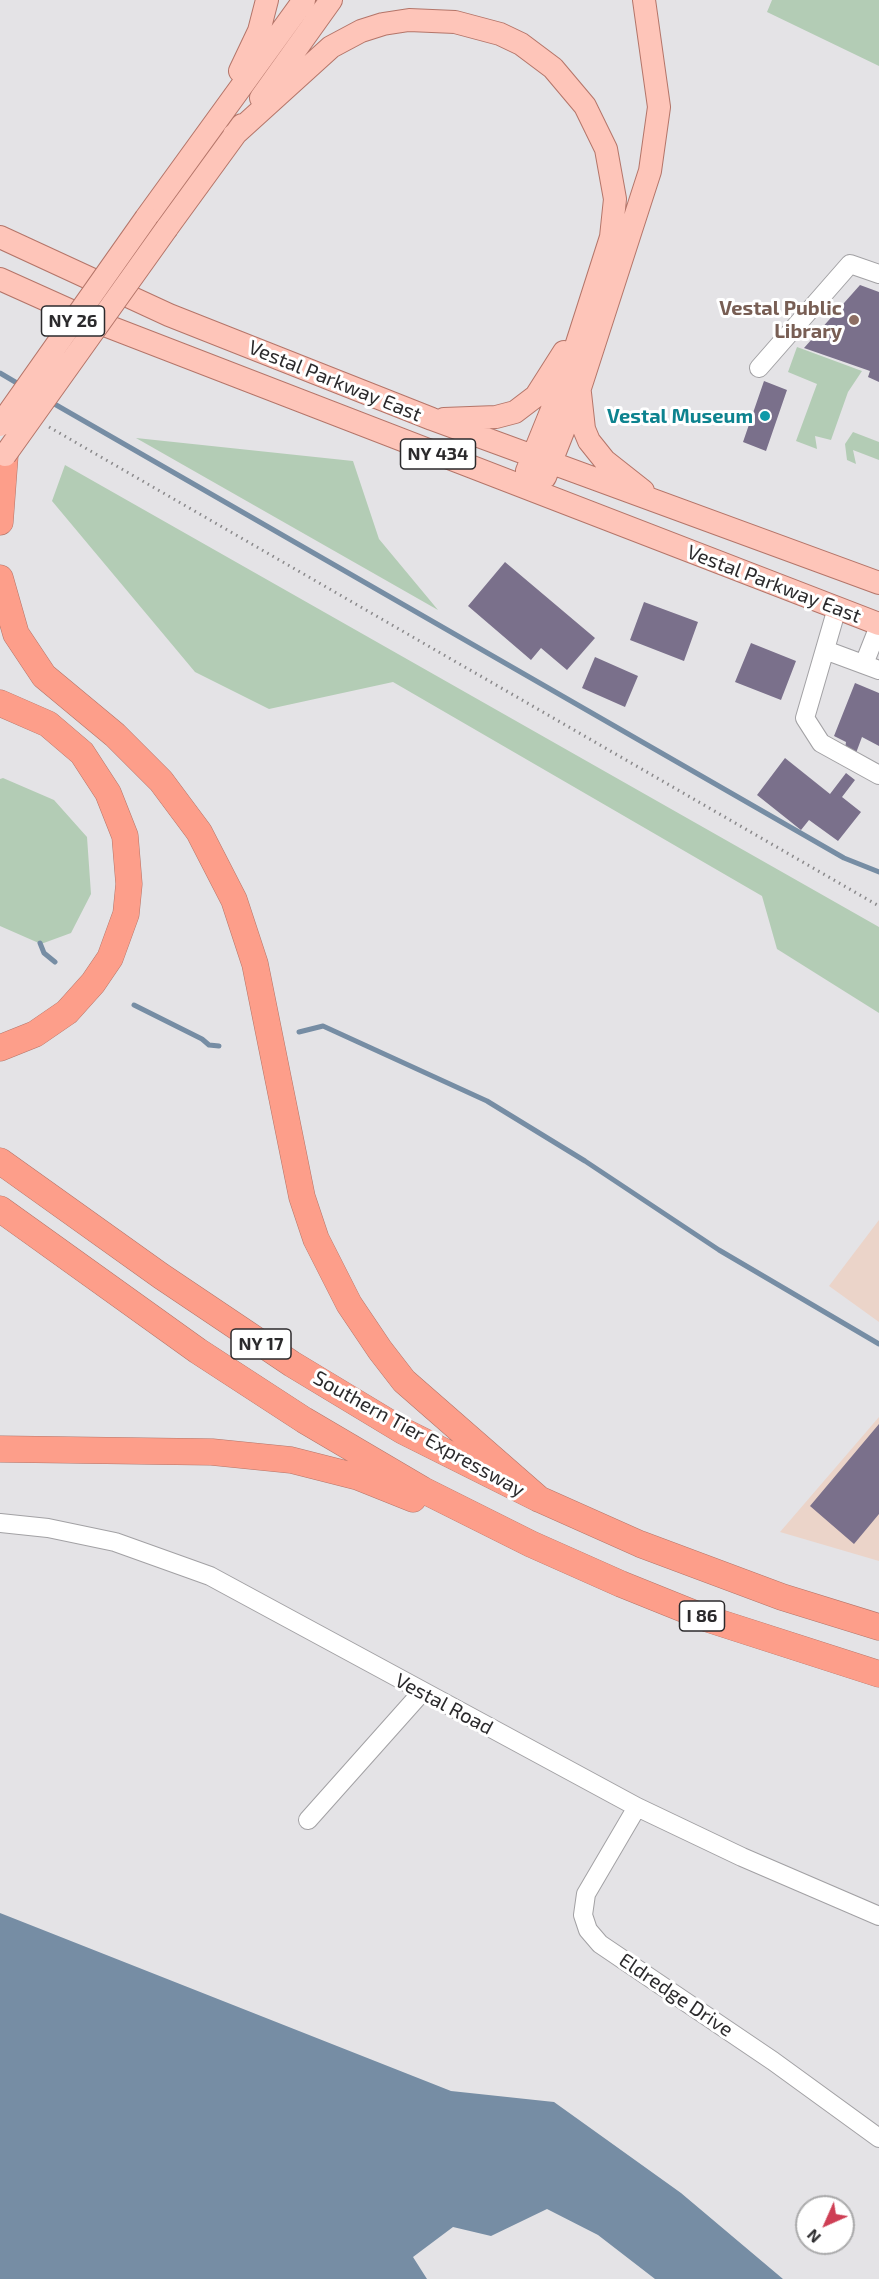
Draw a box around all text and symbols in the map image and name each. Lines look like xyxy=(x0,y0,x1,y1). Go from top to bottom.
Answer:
place label: Vestal Public Library xyxy=(719,296,842,343)
road number: NY 26 xyxy=(42,306,104,336)
marker: Vestal Public Library xyxy=(847,313,861,327)
street label: Vestal Parkway East xyxy=(245,335,425,427)
place label: Vestal Museum xyxy=(607,404,753,428)
marker: Vestal Museum xyxy=(758,409,772,423)
road number: NY 434 xyxy=(400,439,476,469)
street label: Vestal Parkway East xyxy=(684,540,864,628)
road number: NY 17 xyxy=(231,1329,291,1359)
street label: Southern Tier Expressway xyxy=(309,1366,529,1502)
road number: I 86 xyxy=(680,1601,724,1631)
street label: Vestal Road xyxy=(391,1668,497,1740)
street label: Eldredge Drive xyxy=(614,1948,738,2042)
north arrow xyxy=(795,2195,855,2255)
text: N xyxy=(803,2226,824,2247)

